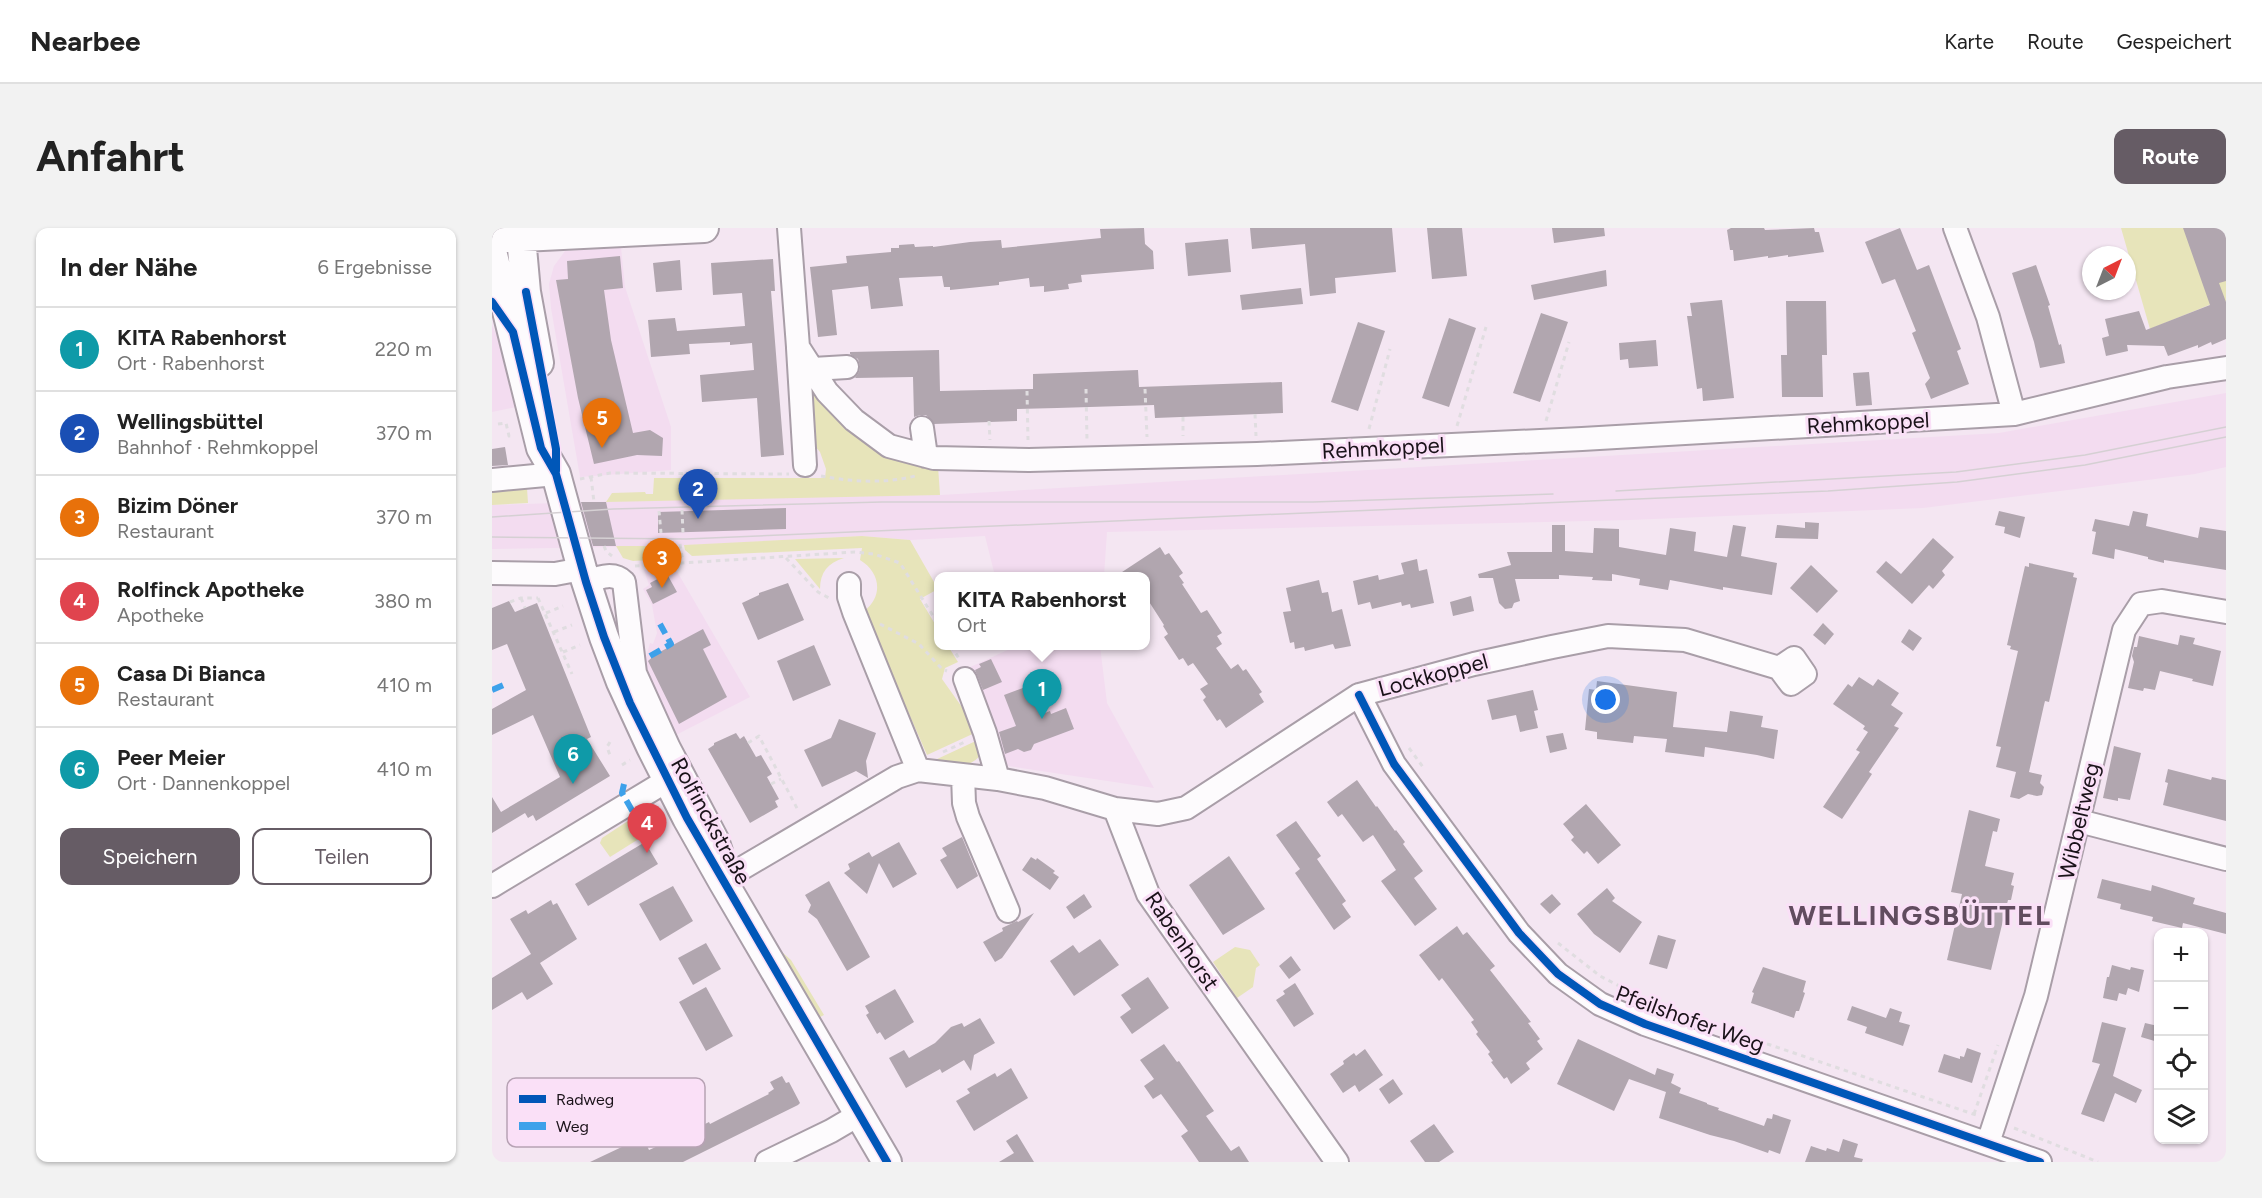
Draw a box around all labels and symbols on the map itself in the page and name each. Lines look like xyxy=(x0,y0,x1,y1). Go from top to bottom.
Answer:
north arrow xyxy=(2082,246,2136,300)
pin: 5 xyxy=(582,398,622,448)
street label: Rehmkoppel xyxy=(1806,406,1930,440)
street label: Rehmkoppel xyxy=(1321,431,1445,465)
pin: 2 xyxy=(678,470,718,519)
pin: 3 xyxy=(642,538,682,588)
street label: Lockkoppel xyxy=(1375,647,1491,703)
pin: 1 xyxy=(1022,670,1062,719)
your location xyxy=(1591,685,1620,714)
pin: 6 xyxy=(554,734,592,784)
street label: Rolfinckstraße xyxy=(665,753,757,889)
street label: Wibbeltweg xyxy=(2052,760,2106,882)
pin: 4 xyxy=(628,804,666,853)
street label: Rabenhorst xyxy=(1139,887,1225,995)
district label: WELLINGSBÜTTEL xyxy=(1788,898,2052,932)
street label: Pfeilshofer Weg xyxy=(1612,980,1768,1058)
legend xyxy=(507,1078,705,1147)
text: Radweg xyxy=(556,1090,614,1109)
text: Weg xyxy=(556,1117,589,1136)

